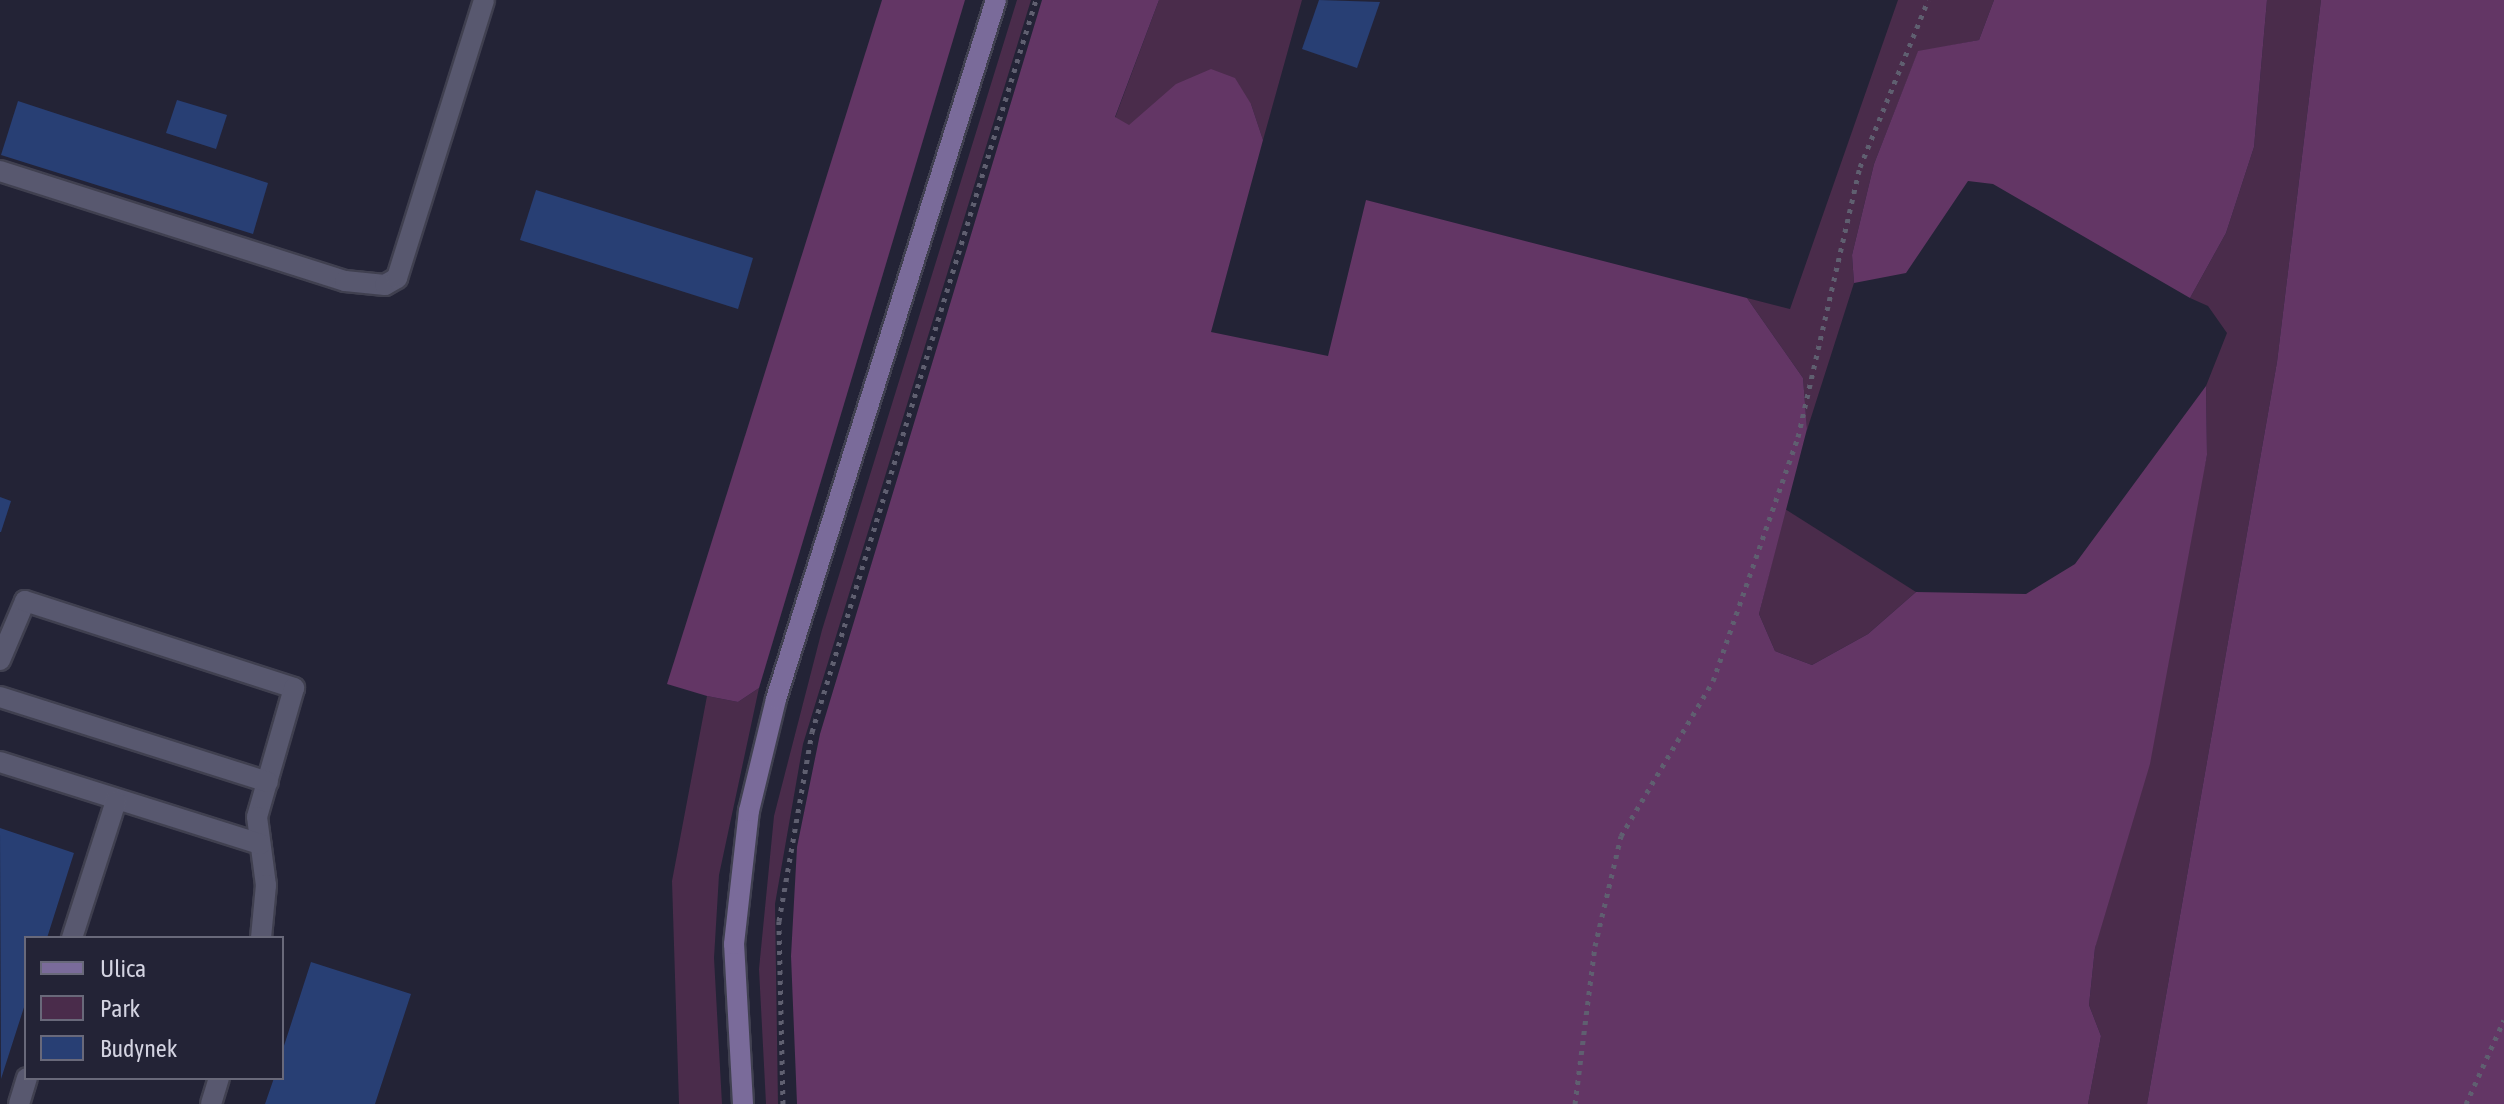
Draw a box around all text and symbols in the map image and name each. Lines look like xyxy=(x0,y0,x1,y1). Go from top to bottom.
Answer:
legend xyxy=(24,936,284,1080)
text: Ulica xyxy=(100,955,146,982)
text: Park xyxy=(100,995,140,1022)
text: Budynek xyxy=(100,1035,177,1062)

